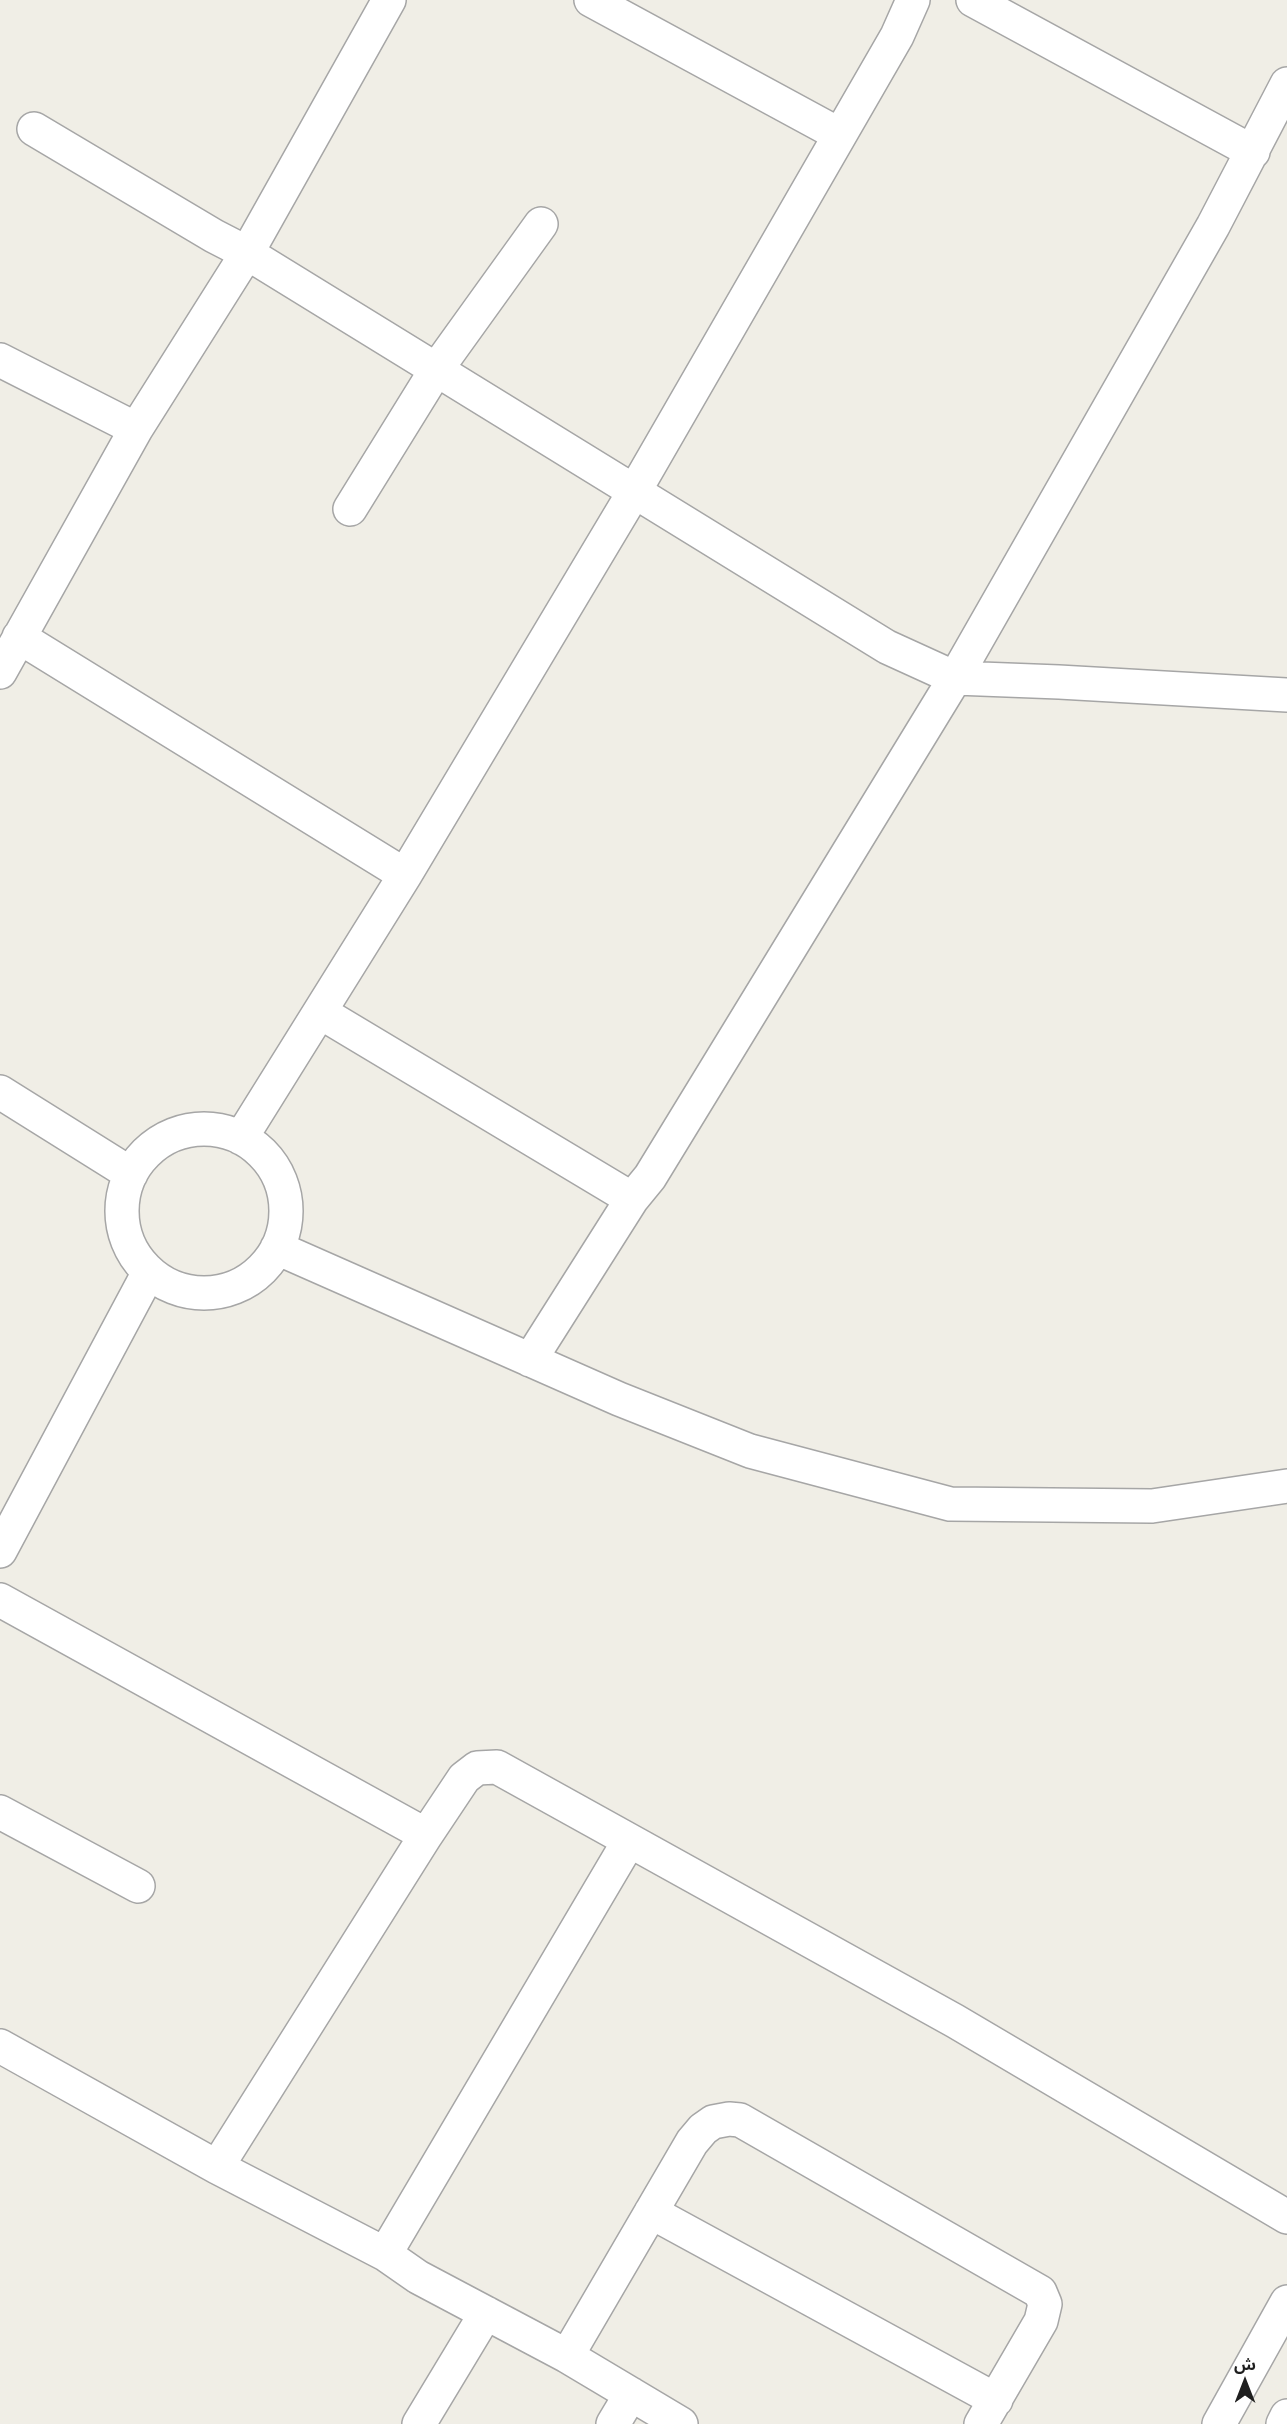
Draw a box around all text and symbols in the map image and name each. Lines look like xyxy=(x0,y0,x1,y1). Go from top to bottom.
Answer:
north arrow xyxy=(1215,2352,1275,2412)
text: ش xyxy=(1234,2354,1256,2373)

